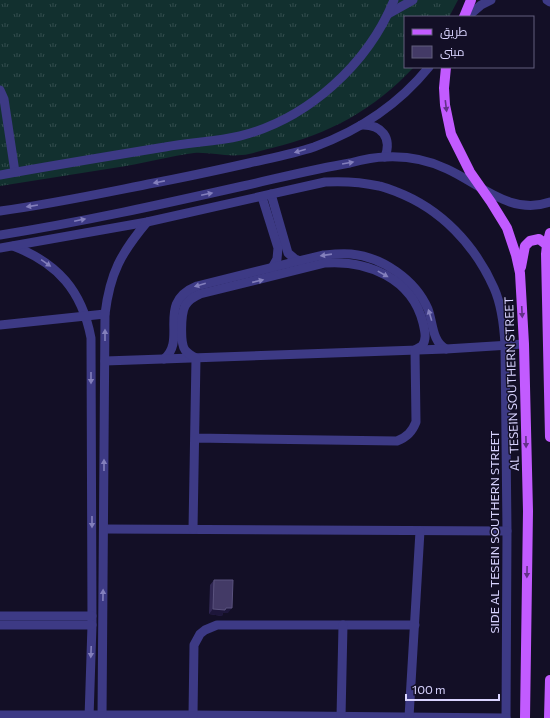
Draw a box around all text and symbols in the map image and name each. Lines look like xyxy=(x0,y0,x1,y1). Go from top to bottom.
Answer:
legend xyxy=(404,16,534,68)
text: طريق xyxy=(440,24,468,39)
text: مبنى xyxy=(440,44,465,59)
one-way arrow xyxy=(442,100,449,112)
one-way arrow xyxy=(294,148,306,154)
one-way arrow xyxy=(341,160,354,166)
one-way arrow xyxy=(153,179,165,185)
one-way arrow xyxy=(201,190,213,196)
one-way arrow xyxy=(26,203,38,209)
one-way arrow xyxy=(74,217,86,223)
one-way arrow xyxy=(320,252,332,258)
one-way arrow xyxy=(41,259,52,267)
one-way arrow xyxy=(377,271,389,277)
one-way arrow xyxy=(251,277,264,283)
one-way arrow xyxy=(194,282,206,288)
street label: AL TESEIN SOUTHERN STREET xyxy=(501,296,521,471)
one-way arrow xyxy=(519,306,525,319)
one-way arrow xyxy=(427,309,433,321)
one-way arrow xyxy=(102,328,108,341)
one-way arrow xyxy=(88,372,94,385)
street label: SIDE AL TESEIN SOUTHERN STREET xyxy=(487,430,501,634)
one-way arrow xyxy=(523,436,529,449)
one-way arrow xyxy=(101,458,107,471)
one-way arrow xyxy=(89,516,95,529)
one-way arrow xyxy=(524,566,530,579)
one-way arrow xyxy=(100,588,106,601)
one-way arrow xyxy=(88,646,95,658)
scale bar xyxy=(406,676,499,702)
text: 100 m xyxy=(412,682,446,696)

